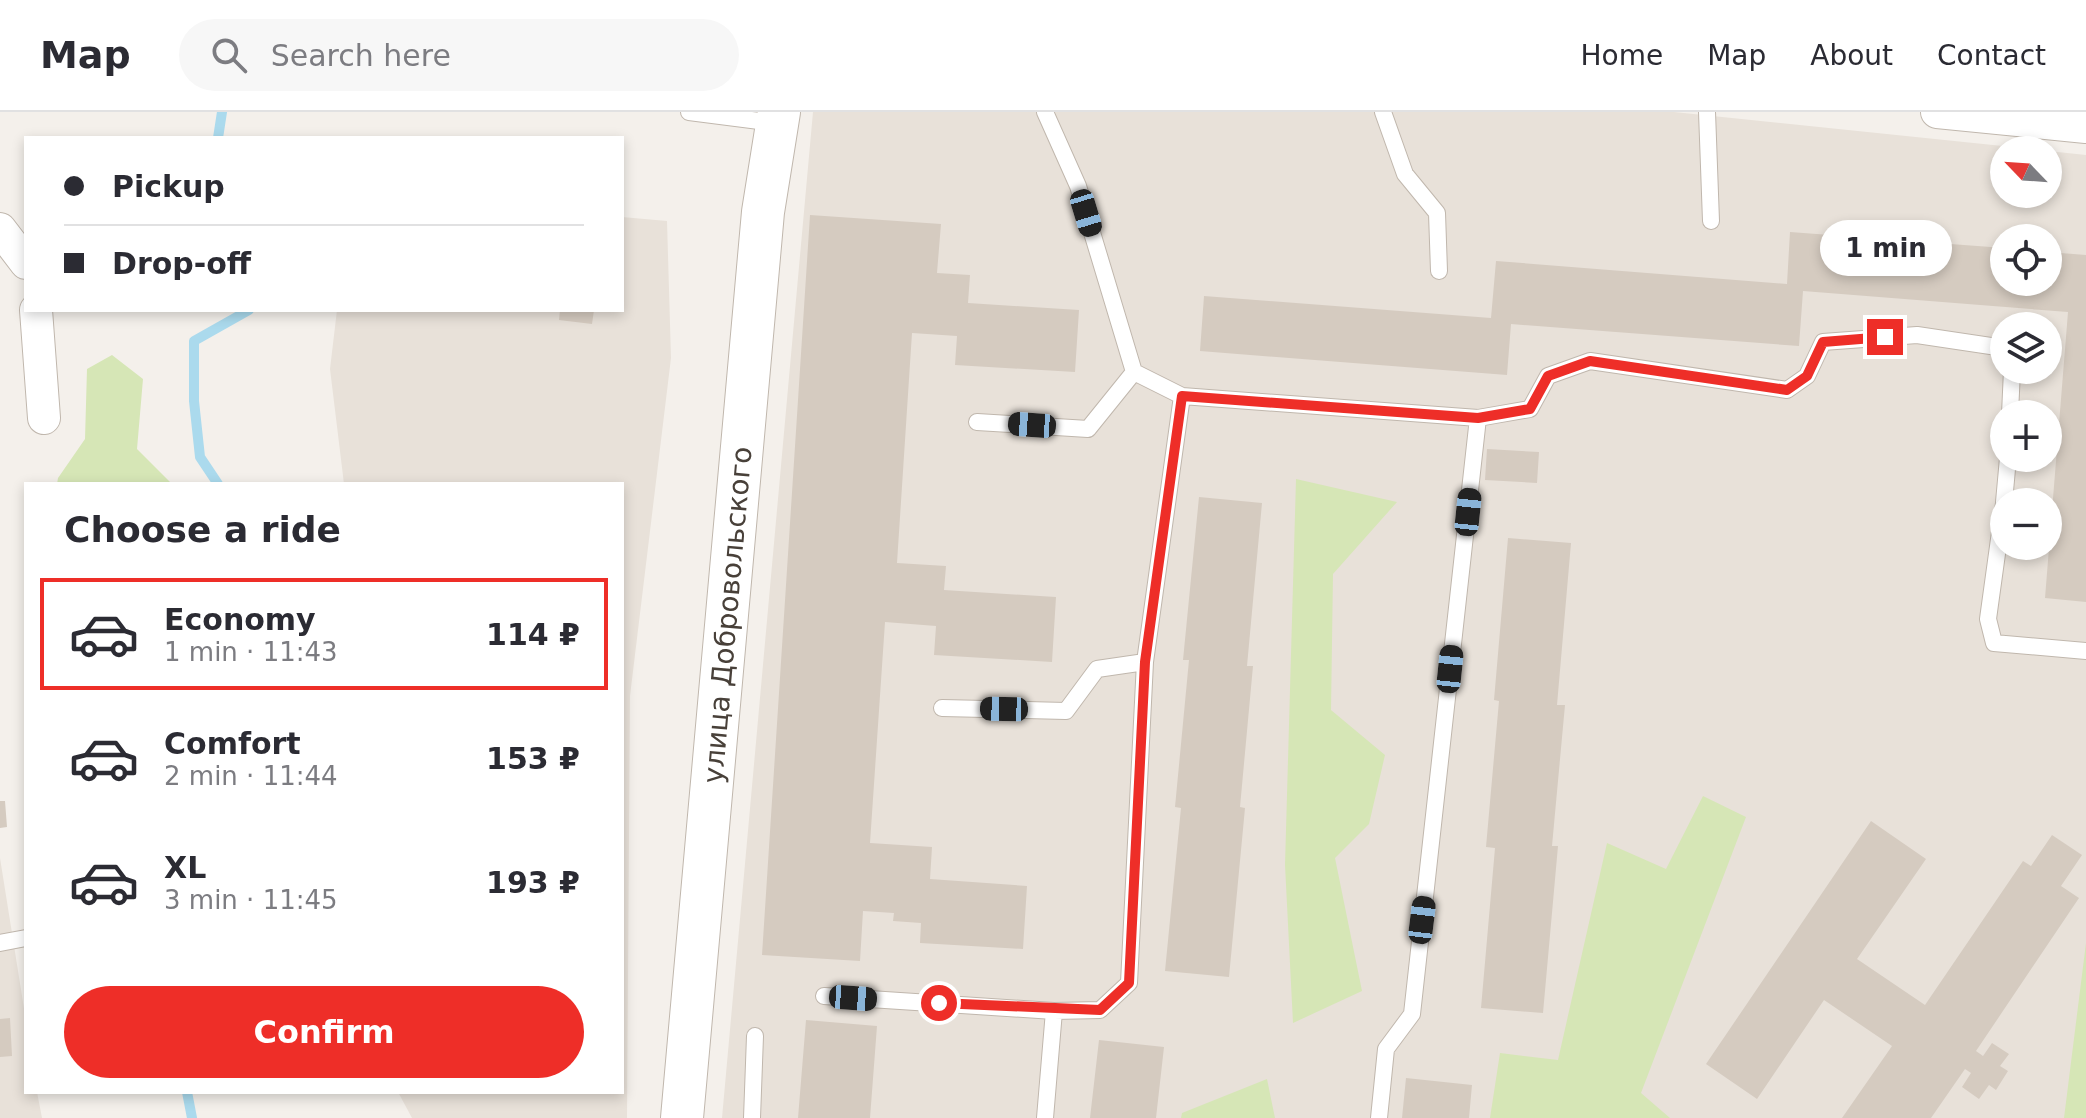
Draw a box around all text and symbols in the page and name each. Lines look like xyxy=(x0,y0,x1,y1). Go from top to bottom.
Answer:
search box xyxy=(179,19,739,91)
text: Map xyxy=(40,33,131,77)
icon: search xyxy=(207,33,251,77)
text: Search here xyxy=(271,38,451,73)
text: Home xyxy=(1580,39,1663,72)
text: Map xyxy=(1707,39,1766,72)
text: About xyxy=(1810,39,1893,72)
text: Contact xyxy=(1937,39,2046,72)
north arrow xyxy=(1990,136,2062,208)
map controls xyxy=(1990,136,2062,560)
text: Pickup xyxy=(112,169,225,204)
car xyxy=(1068,187,1104,239)
callout: 1 min xyxy=(1819,221,1951,277)
button: locate xyxy=(1990,224,2062,296)
text: 1 min xyxy=(1845,233,1927,263)
text: Drop-off xyxy=(112,246,251,281)
button: layers xyxy=(1990,312,2062,384)
route end xyxy=(1867,319,1903,355)
button: + xyxy=(1990,400,2062,472)
car xyxy=(1007,411,1057,439)
street label: улица Добровольского xyxy=(696,445,759,785)
car xyxy=(1454,487,1482,537)
button: − xyxy=(1990,488,2062,560)
text: Choose a ride xyxy=(64,509,341,550)
icon: car xyxy=(68,598,140,670)
text: Economy xyxy=(164,602,316,637)
text: 114 ₽ xyxy=(486,617,580,652)
text: 1 min · 11:43 xyxy=(164,637,338,667)
car xyxy=(1436,644,1464,694)
car xyxy=(980,697,1028,721)
icon: car xyxy=(68,722,140,794)
text: Comfort xyxy=(164,726,301,761)
text: 153 ₽ xyxy=(486,741,580,776)
text: 2 min · 11:44 xyxy=(164,761,338,791)
icon: car xyxy=(68,846,140,918)
text: XL xyxy=(164,850,206,885)
text: 193 ₽ xyxy=(486,865,580,900)
text: 3 min · 11:45 xyxy=(164,885,338,915)
car xyxy=(1407,895,1437,945)
car xyxy=(828,984,878,1012)
route start xyxy=(921,985,957,1021)
button: Confirm xyxy=(64,986,584,1078)

